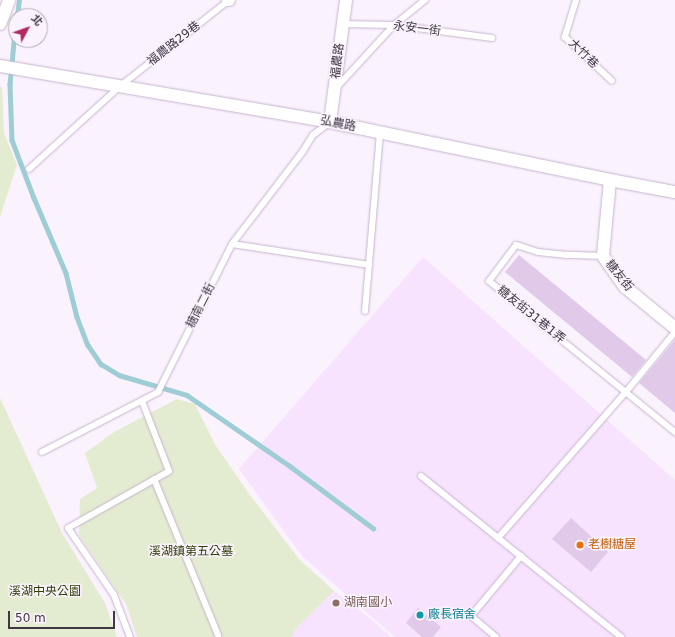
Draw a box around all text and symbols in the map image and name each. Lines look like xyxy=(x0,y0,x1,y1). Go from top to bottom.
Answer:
north arrow xyxy=(8,8,48,48)
text: 北 xyxy=(28,12,45,29)
street label: 福農路29巷 xyxy=(145,19,203,69)
street label: 永安一街 xyxy=(392,19,442,39)
street label: 大竹巷 xyxy=(565,36,601,72)
street label: 福農路 xyxy=(329,42,347,80)
street label: 弘農路 xyxy=(319,113,357,135)
street label: 糖友街 xyxy=(602,257,636,295)
street label: 糖南二街 xyxy=(184,281,218,331)
street label: 糖友街31巷1弄 xyxy=(494,283,568,347)
place label: 老樹糖屋 xyxy=(588,538,636,552)
marker: 老樹糖屋 xyxy=(575,540,585,550)
park label: 溪湖鎮第五公墓 xyxy=(149,545,233,559)
park label: 溪湖中央公園 xyxy=(9,585,81,599)
place label: 湖南國小 xyxy=(344,596,392,610)
marker: 湖南國小 xyxy=(331,598,341,608)
scale bar xyxy=(10,603,117,629)
place label: 廠長宿舍 xyxy=(428,608,476,622)
marker: 廠長宿舍 xyxy=(415,610,425,620)
text: 50 m xyxy=(15,611,46,625)

